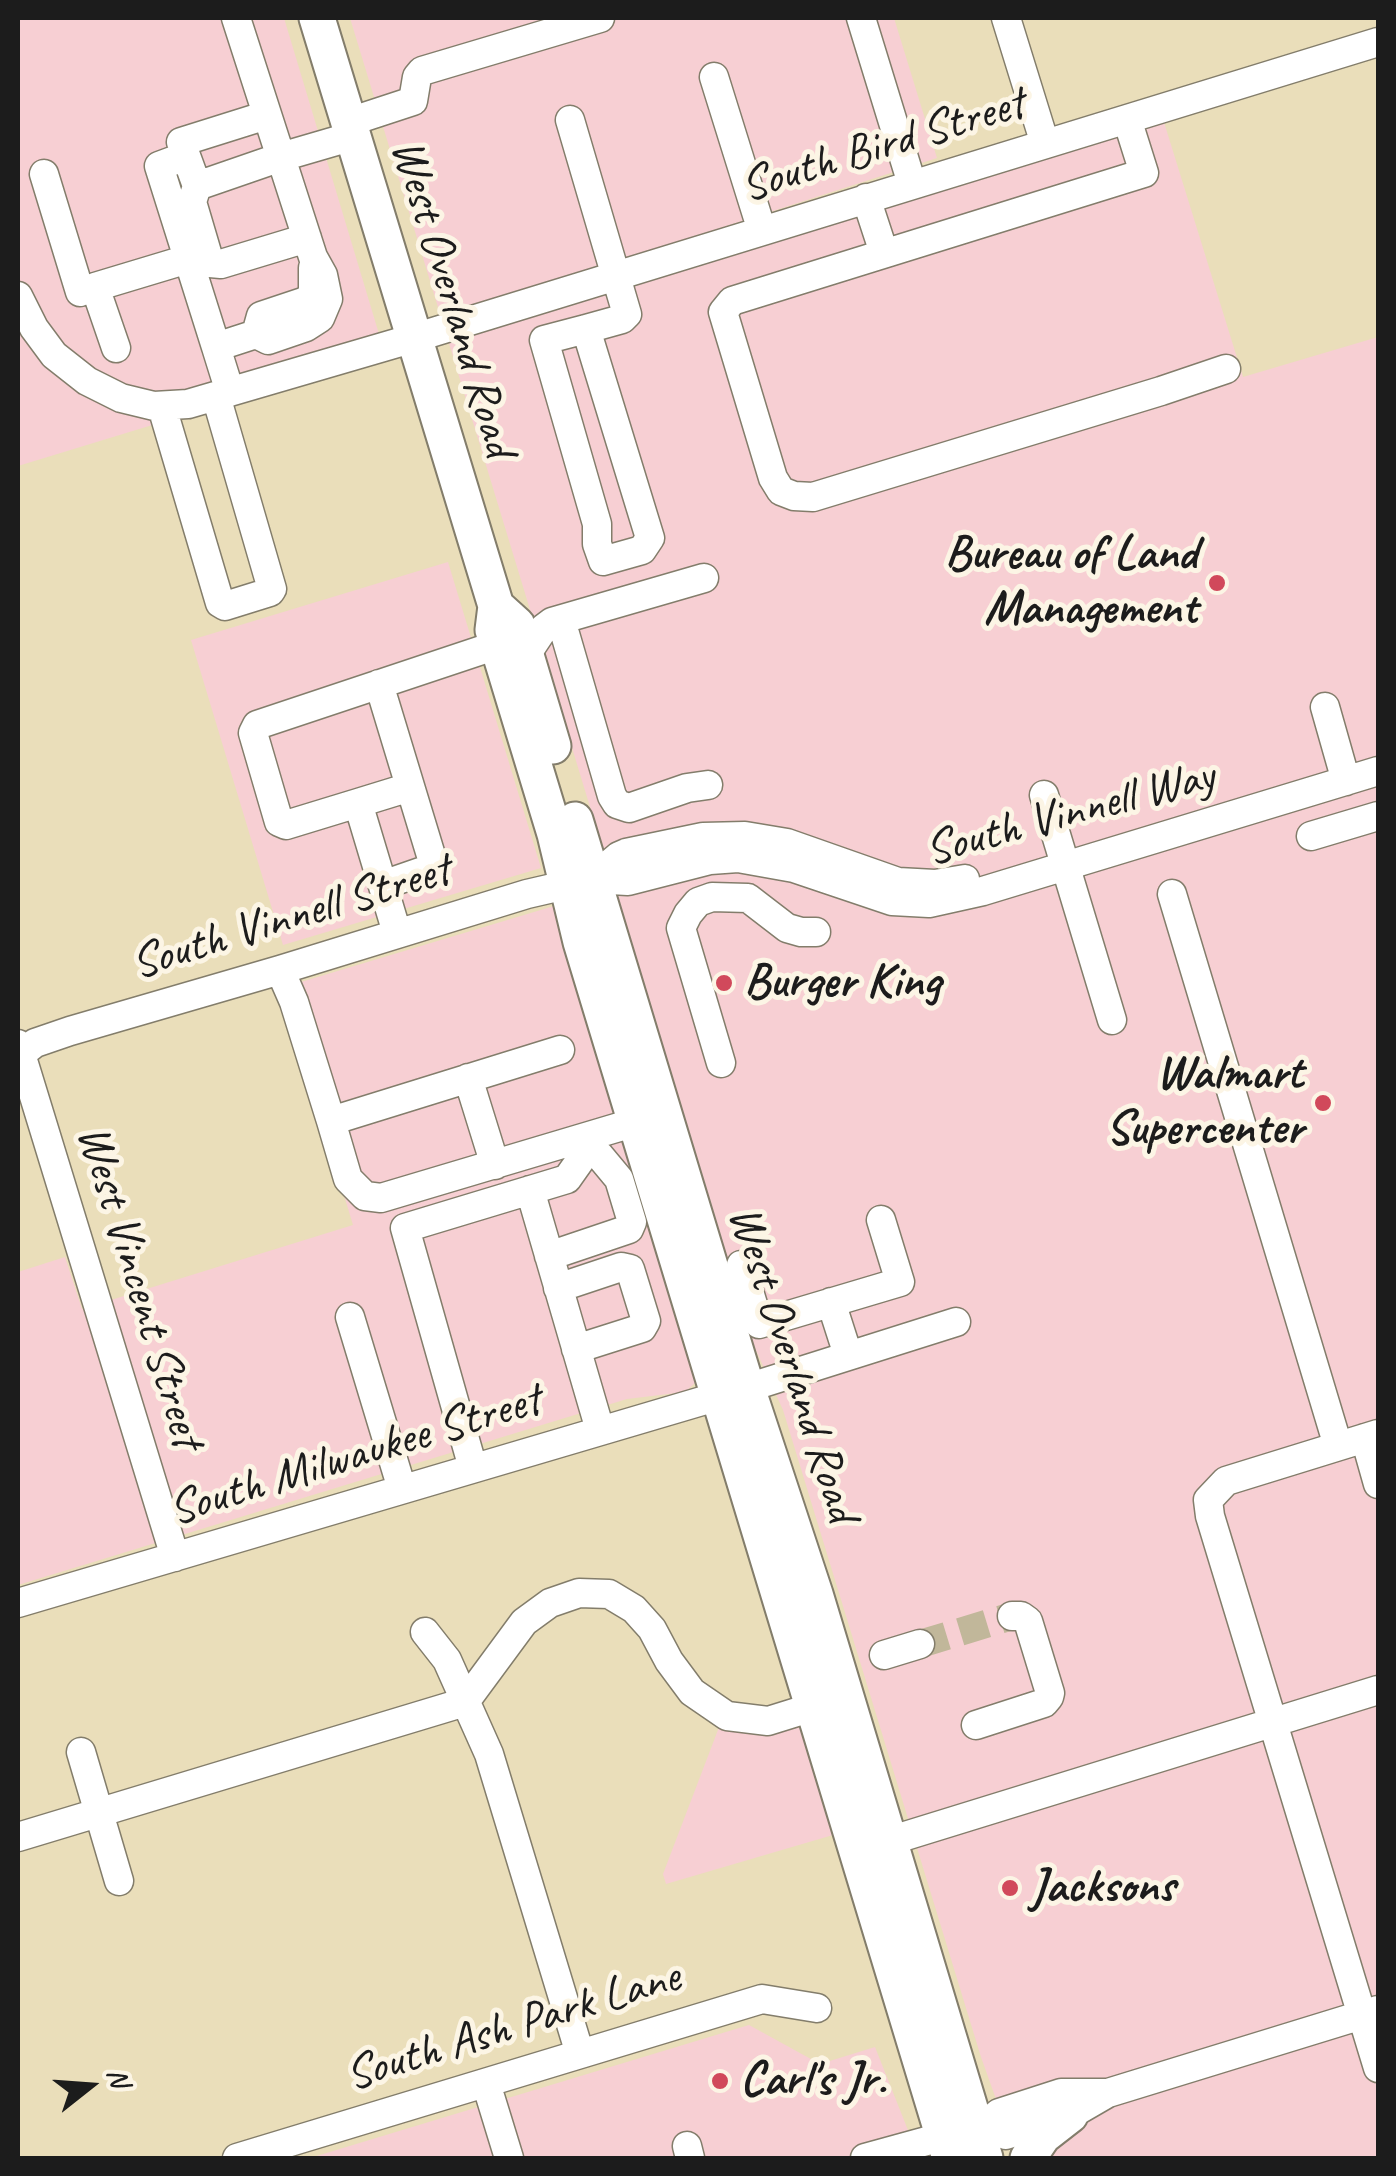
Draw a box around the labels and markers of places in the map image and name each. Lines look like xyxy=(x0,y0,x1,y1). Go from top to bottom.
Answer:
place label: Bureau of Land Management xyxy=(945,526,1197,639)
marker: Bureau of Land Management xyxy=(1206,572,1228,594)
place label: Burger King xyxy=(744,954,940,1012)
marker: Burger King xyxy=(713,972,735,994)
place label: Walmart Supercenter xyxy=(1105,1046,1303,1159)
marker: Walmart Supercenter xyxy=(1312,1092,1334,1114)
place label: Jacksons xyxy=(1030,1859,1174,1917)
marker: Jacksons xyxy=(999,1877,1021,1899)
place label: Carl's Jr. xyxy=(740,2052,886,2110)
marker: Carl's Jr. xyxy=(709,2070,731,2092)

